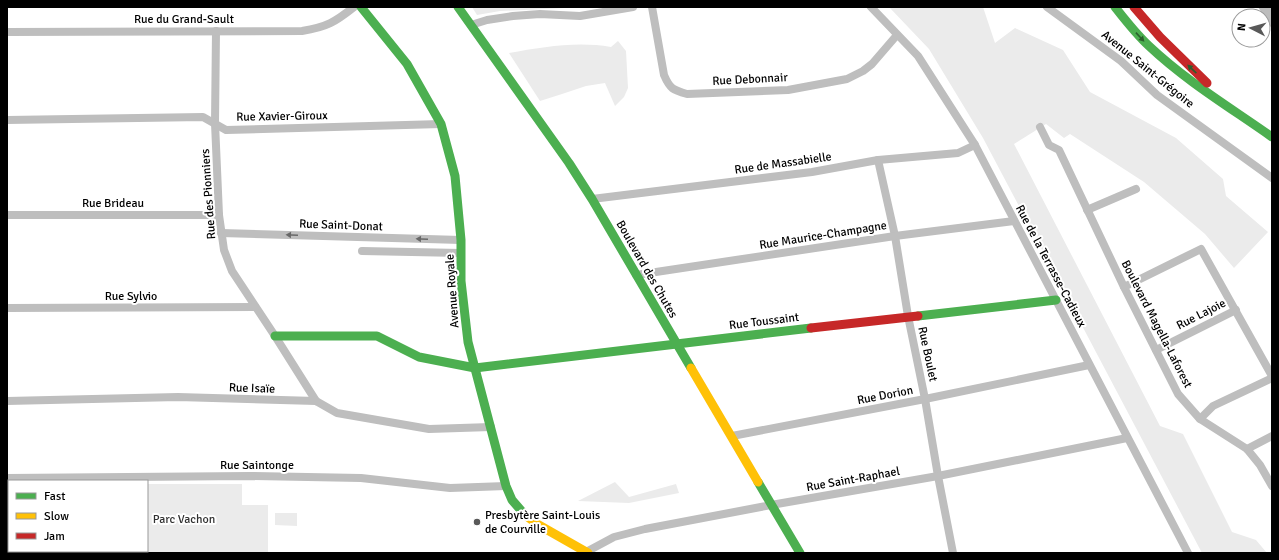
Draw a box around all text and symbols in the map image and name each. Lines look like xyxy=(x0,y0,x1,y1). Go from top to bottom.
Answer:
north arrow xyxy=(1231,8,1271,48)
street label: Rue du Grand-Sault xyxy=(134,12,234,27)
text: N xyxy=(1235,23,1248,31)
street label: Avenue Saint-Grégoire xyxy=(1098,27,1197,111)
one-way arrow xyxy=(1136,32,1145,42)
one-way arrow xyxy=(1187,64,1197,74)
street label: Rue Debonnair xyxy=(712,70,789,89)
street label: Rue Xavier-Giroux xyxy=(236,108,328,125)
street label: Rue des Pionniers xyxy=(198,148,219,240)
street label: Rue de Massabielle xyxy=(734,149,833,178)
street label: Rue Brideau xyxy=(82,196,144,211)
street label: Rue de la Terrasse-Cadieux xyxy=(1012,202,1089,331)
street label: Rue Saint-Donat xyxy=(299,217,383,234)
street label: Boulevard des Chutes xyxy=(613,218,681,321)
street label: Rue Maurice-Champagne xyxy=(758,218,888,253)
one-way arrow xyxy=(285,232,298,238)
one-way arrow xyxy=(415,236,428,242)
street label: Avenue Royale xyxy=(442,253,463,329)
street label: Boulevard Magella-Laforest xyxy=(1118,258,1195,391)
street label: Rue Sylvio xyxy=(105,289,157,304)
street label: Rue Lajoie xyxy=(1174,296,1228,333)
street label: Rue Toussaint xyxy=(728,310,800,333)
street label: Rue Boulet xyxy=(914,325,941,383)
street label: Rue Isaïe xyxy=(229,380,275,397)
street label: Rue Dorion xyxy=(856,383,914,408)
street label: Rue Saintonge xyxy=(220,458,294,473)
street label: Rue Saint-Raphael xyxy=(805,464,902,495)
legend xyxy=(8,480,148,552)
text: Fast xyxy=(44,489,65,504)
place label: Presbytère Saint-Louis de Courville xyxy=(485,508,600,537)
text: Slow xyxy=(44,509,69,524)
park label: Parc Vachon xyxy=(153,512,215,527)
marker: Presbytère Saint-Louis de Courville xyxy=(472,517,482,527)
text: Jam xyxy=(44,529,65,544)

